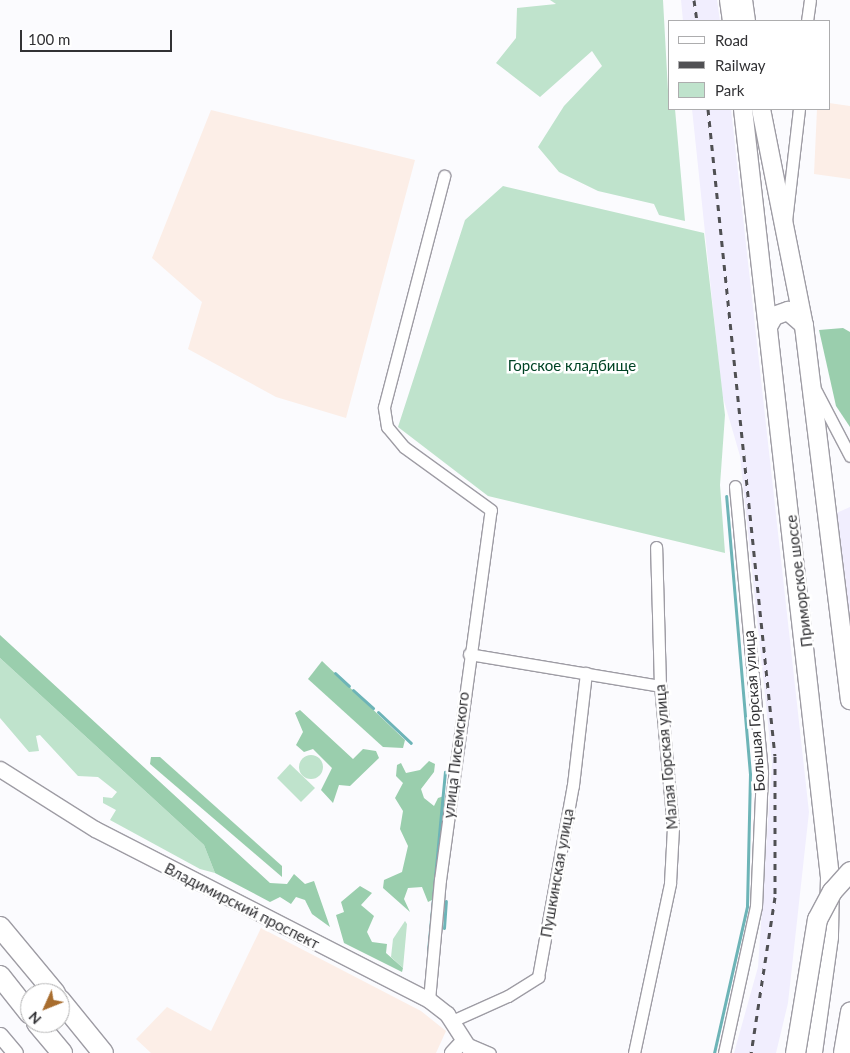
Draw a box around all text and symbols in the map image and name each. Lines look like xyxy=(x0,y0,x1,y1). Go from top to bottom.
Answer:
scale bar xyxy=(22,20,175,52)
legend xyxy=(668,20,830,110)
text: 100 m xyxy=(28,30,70,48)
text: Road xyxy=(715,31,748,49)
text: Railway xyxy=(715,56,766,74)
text: Park xyxy=(715,81,744,99)
park label: Горское кладбище xyxy=(508,357,636,375)
street label: Приморское шоссе xyxy=(782,514,816,648)
street label: Большая Горская улица xyxy=(739,630,769,792)
street label: Малая Горская улица xyxy=(651,684,681,830)
street label: улица Писемского xyxy=(439,691,473,819)
street label: Пушкинская улица xyxy=(537,807,577,939)
street label: Владимирский проспект xyxy=(162,859,322,953)
north arrow xyxy=(20,983,70,1033)
text: N xyxy=(25,1008,44,1028)

